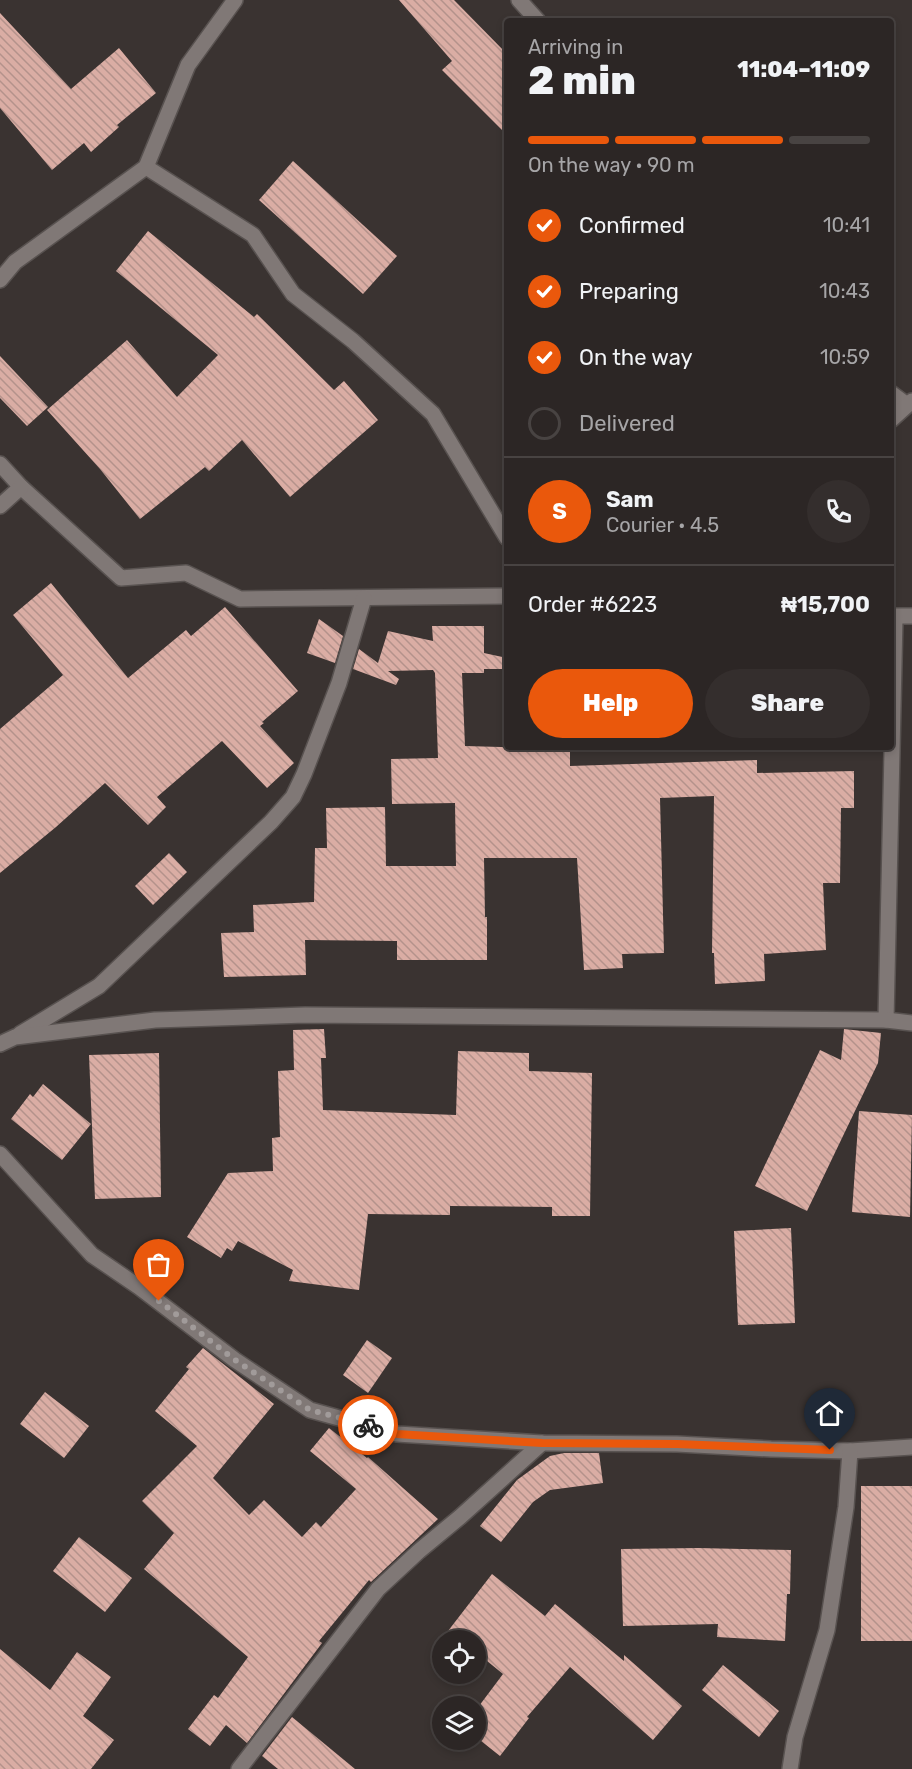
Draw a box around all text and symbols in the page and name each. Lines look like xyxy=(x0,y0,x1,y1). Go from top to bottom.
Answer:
text: Arriving in xyxy=(528,35,623,59)
text: 11:04–11:09 xyxy=(737,56,870,83)
text: 2 min xyxy=(528,58,636,104)
text: On the way · 90 m xyxy=(528,153,694,177)
icon: check xyxy=(528,209,561,242)
text: Confirmed xyxy=(579,212,685,239)
text: 10:41 xyxy=(823,213,870,237)
icon: check xyxy=(528,275,561,308)
text: Preparing xyxy=(579,278,679,305)
text: 10:43 xyxy=(819,279,870,303)
icon: check xyxy=(528,341,561,374)
text: On the way xyxy=(579,344,693,371)
text: 10:59 xyxy=(820,345,870,369)
text: Delivered xyxy=(579,410,675,437)
button: phone xyxy=(807,480,870,543)
text: Sam xyxy=(606,486,654,513)
text: S xyxy=(552,498,567,525)
text: Courier · 4.5 xyxy=(606,513,719,537)
text: Order #6223 xyxy=(528,591,657,618)
text: ₦15,700 xyxy=(781,591,870,618)
button: Help xyxy=(528,669,693,738)
button: Share xyxy=(705,669,870,738)
pin xyxy=(133,1239,184,1301)
icon: bag xyxy=(142,1248,175,1281)
pin xyxy=(804,1388,855,1450)
courier xyxy=(338,1395,398,1455)
icon: home xyxy=(813,1397,846,1430)
icon: bike xyxy=(352,1409,385,1442)
map controls xyxy=(432,1630,486,1750)
button: locate xyxy=(432,1630,486,1684)
button: layers xyxy=(432,1696,486,1750)

